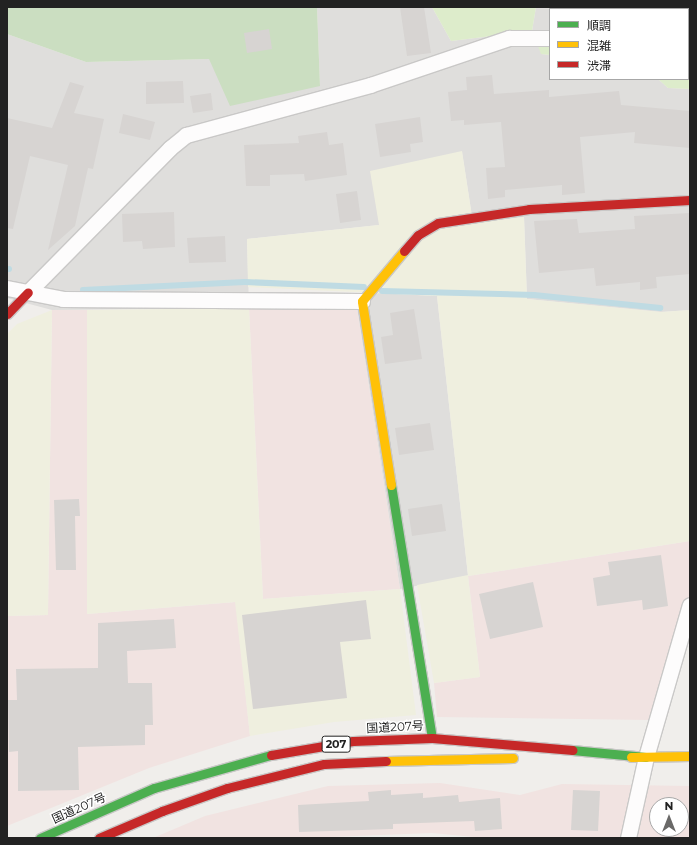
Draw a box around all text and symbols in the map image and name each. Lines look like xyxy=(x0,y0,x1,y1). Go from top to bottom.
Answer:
legend xyxy=(549,8,689,80)
text: 順調 xyxy=(587,18,611,33)
text: 混雑 xyxy=(587,38,611,53)
text: 渋滞 xyxy=(587,58,611,73)
street label: 国道207号 xyxy=(366,718,424,736)
road number: 207 xyxy=(321,735,351,753)
street label: 国道207号 xyxy=(50,790,108,826)
north arrow xyxy=(649,797,689,837)
text: N xyxy=(665,799,673,813)

